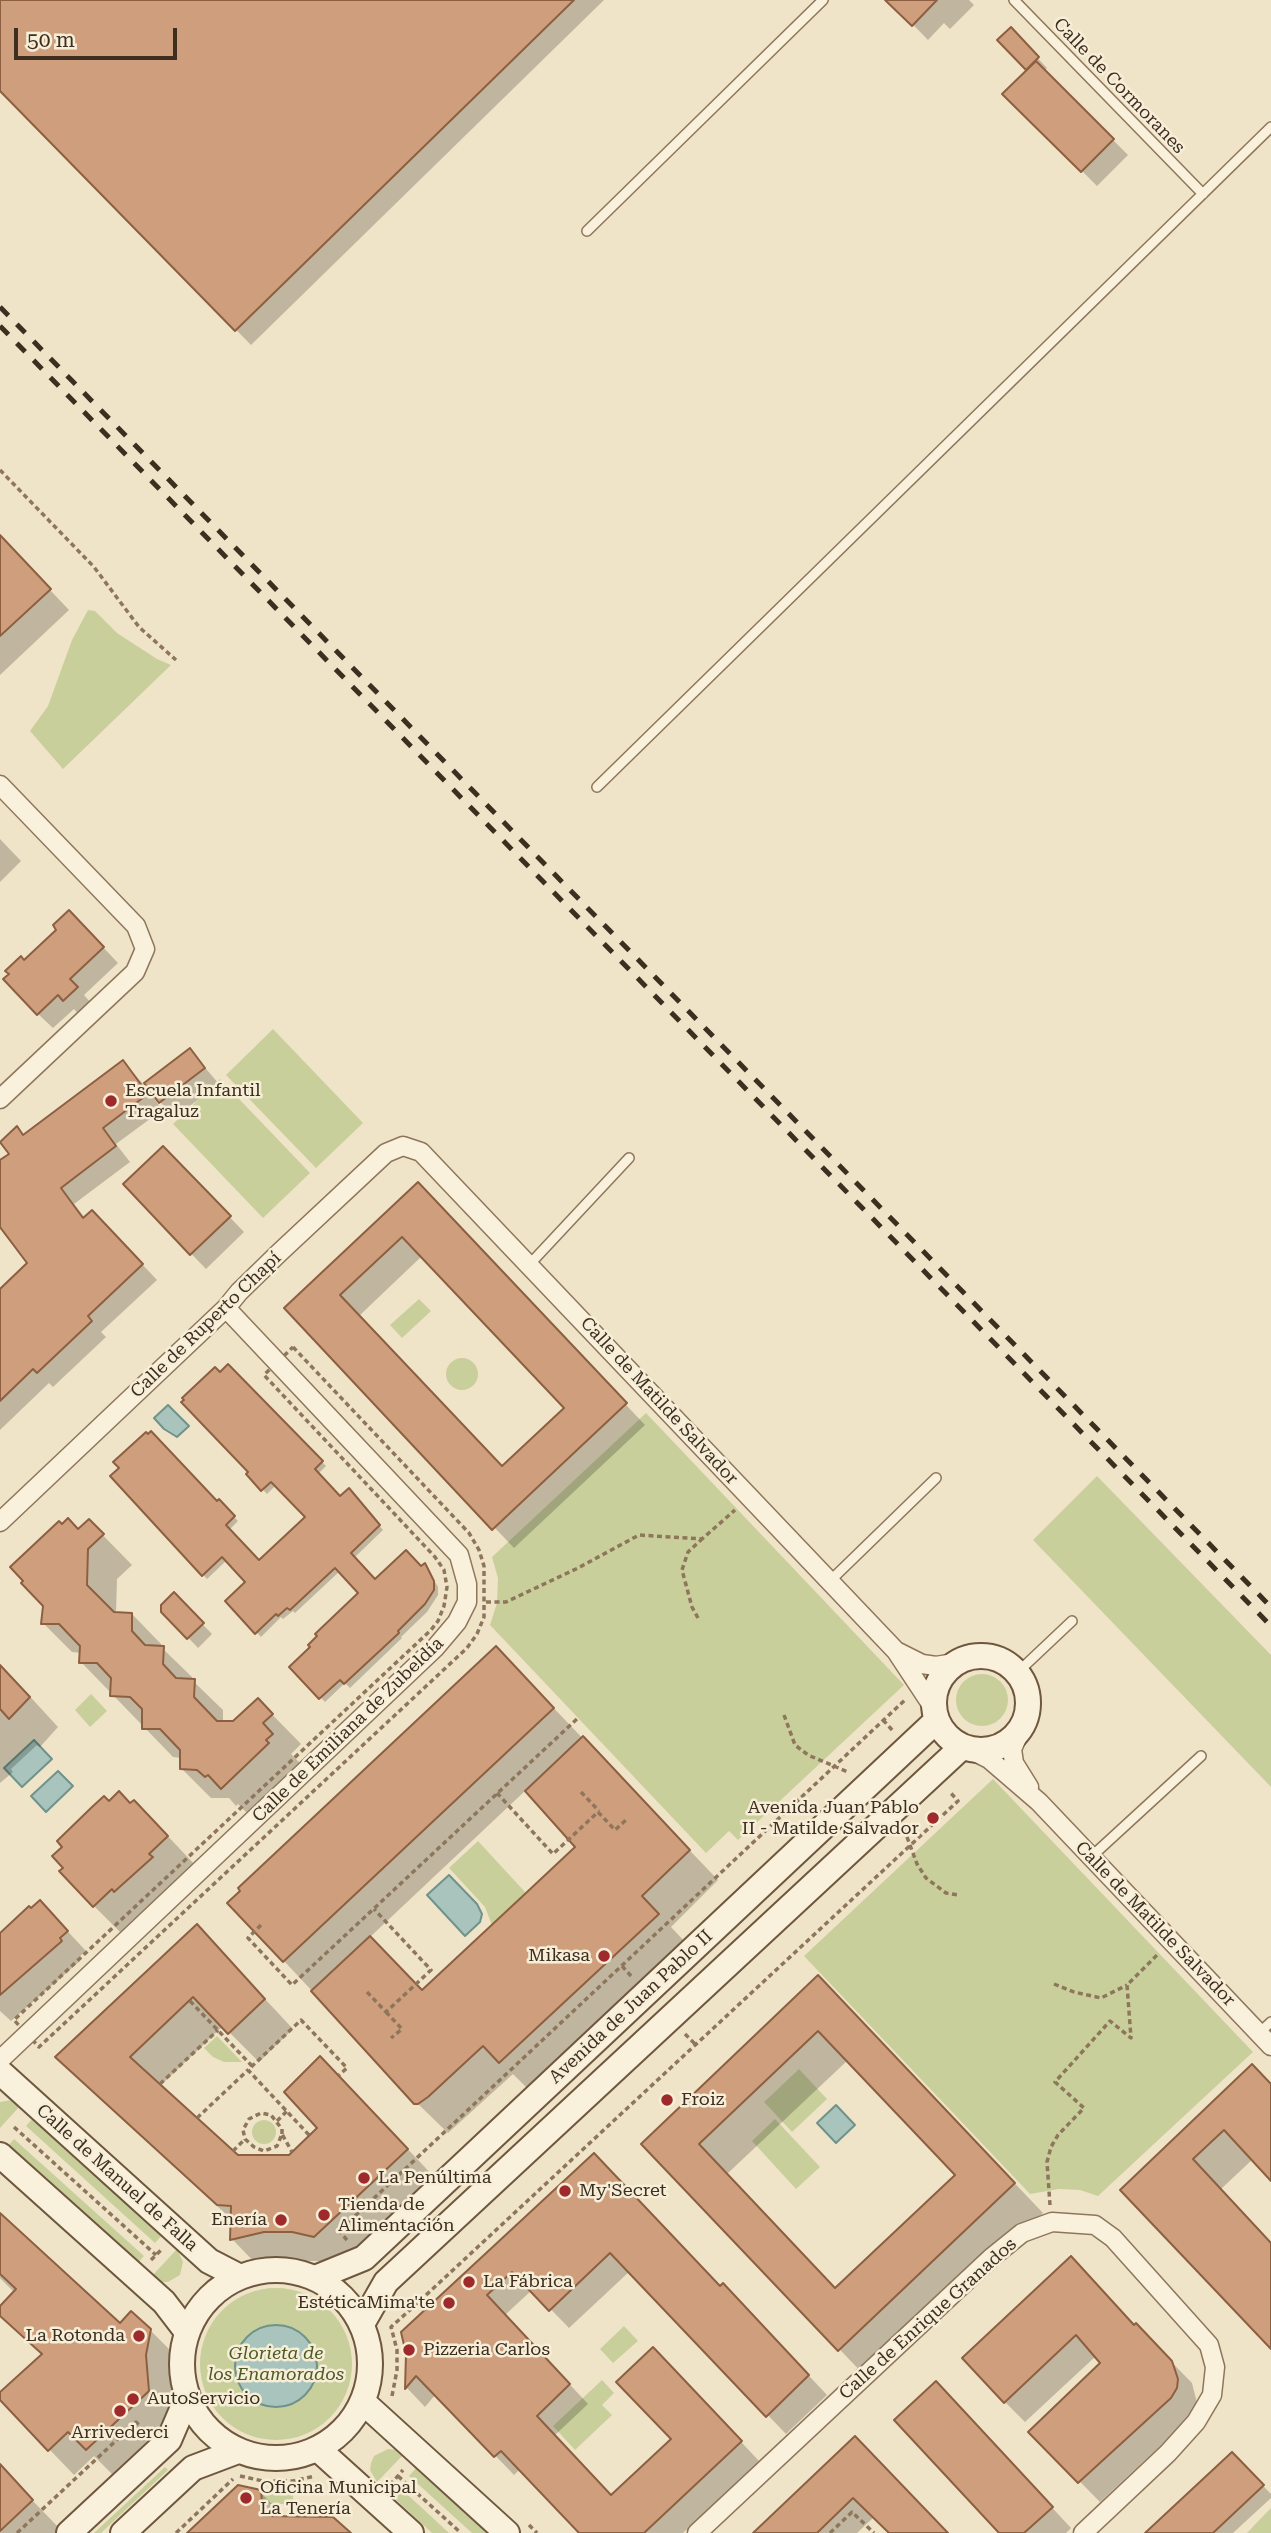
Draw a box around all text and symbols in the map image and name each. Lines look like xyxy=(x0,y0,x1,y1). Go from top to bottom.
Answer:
scale bar xyxy=(18,14,180,58)
street label: Calle de Cormoranes xyxy=(1049,14,1189,158)
text: 50 m xyxy=(27,28,75,52)
place label: Escuela Infantil Tragaluz xyxy=(125,1080,261,1122)
marker: Escuela Infantil Tragaluz xyxy=(103,1093,119,1109)
street label: Calle de Ruperto Chapí xyxy=(126,1247,286,1403)
street label: Calle de Matilde Salvador xyxy=(576,1313,742,1489)
street label: Calle de Emiliana de Zubeldía xyxy=(248,1633,448,1827)
place label: Avenida Juan Pablo II - Matilde Salvador xyxy=(742,1797,919,1840)
marker: Avenida Juan Pablo II - Matilde Salvador xyxy=(925,1810,941,1826)
street label: Calle de Matilde Salvador xyxy=(1070,1837,1240,2011)
street label: Avenida de Juan Pablo II xyxy=(545,1926,717,2088)
place label: Mikasa xyxy=(528,1945,590,1967)
marker: Mikasa xyxy=(596,1948,612,1964)
place label: Froiz xyxy=(681,2089,724,2111)
marker: Froiz xyxy=(659,2092,675,2108)
street label: Calle de Manuel de Falla xyxy=(32,2100,202,2256)
place label: La Penúltima xyxy=(378,2167,492,2189)
marker: La Penúltima xyxy=(356,2170,372,2186)
place label: My'Secret xyxy=(579,2180,667,2202)
marker: My'Secret xyxy=(557,2183,573,2199)
place label: Tienda de Alimentación xyxy=(338,2194,455,2236)
marker: Tienda de Alimentación xyxy=(316,2207,332,2223)
place label: Enería xyxy=(211,2209,267,2231)
marker: Enería xyxy=(273,2212,289,2228)
street label: Calle de Enrique Granados xyxy=(835,2234,1021,2404)
place label: La Fábrica xyxy=(483,2271,573,2293)
marker: La Fábrica xyxy=(461,2274,477,2290)
place label: EstéticaMima'te xyxy=(297,2292,435,2314)
marker: EstéticaMima'te xyxy=(441,2295,457,2311)
place label: La Rotonda xyxy=(26,2325,125,2347)
marker: La Rotonda xyxy=(131,2328,147,2344)
place label: Pizzeria Carlos xyxy=(423,2339,550,2361)
marker: Pizzeria Carlos xyxy=(401,2342,417,2358)
park label: Glorieta de los Enamorados xyxy=(208,2343,344,2386)
place label: AutoServicio xyxy=(147,2388,260,2410)
marker: AutoServicio xyxy=(125,2391,141,2407)
marker: Arrivederci xyxy=(112,2403,128,2419)
place label: Arrivederci xyxy=(71,2422,169,2444)
place label: Oficina Municipal La Tenería xyxy=(260,2477,417,2520)
marker: Oficina Municipal La Tenería xyxy=(238,2490,254,2506)

